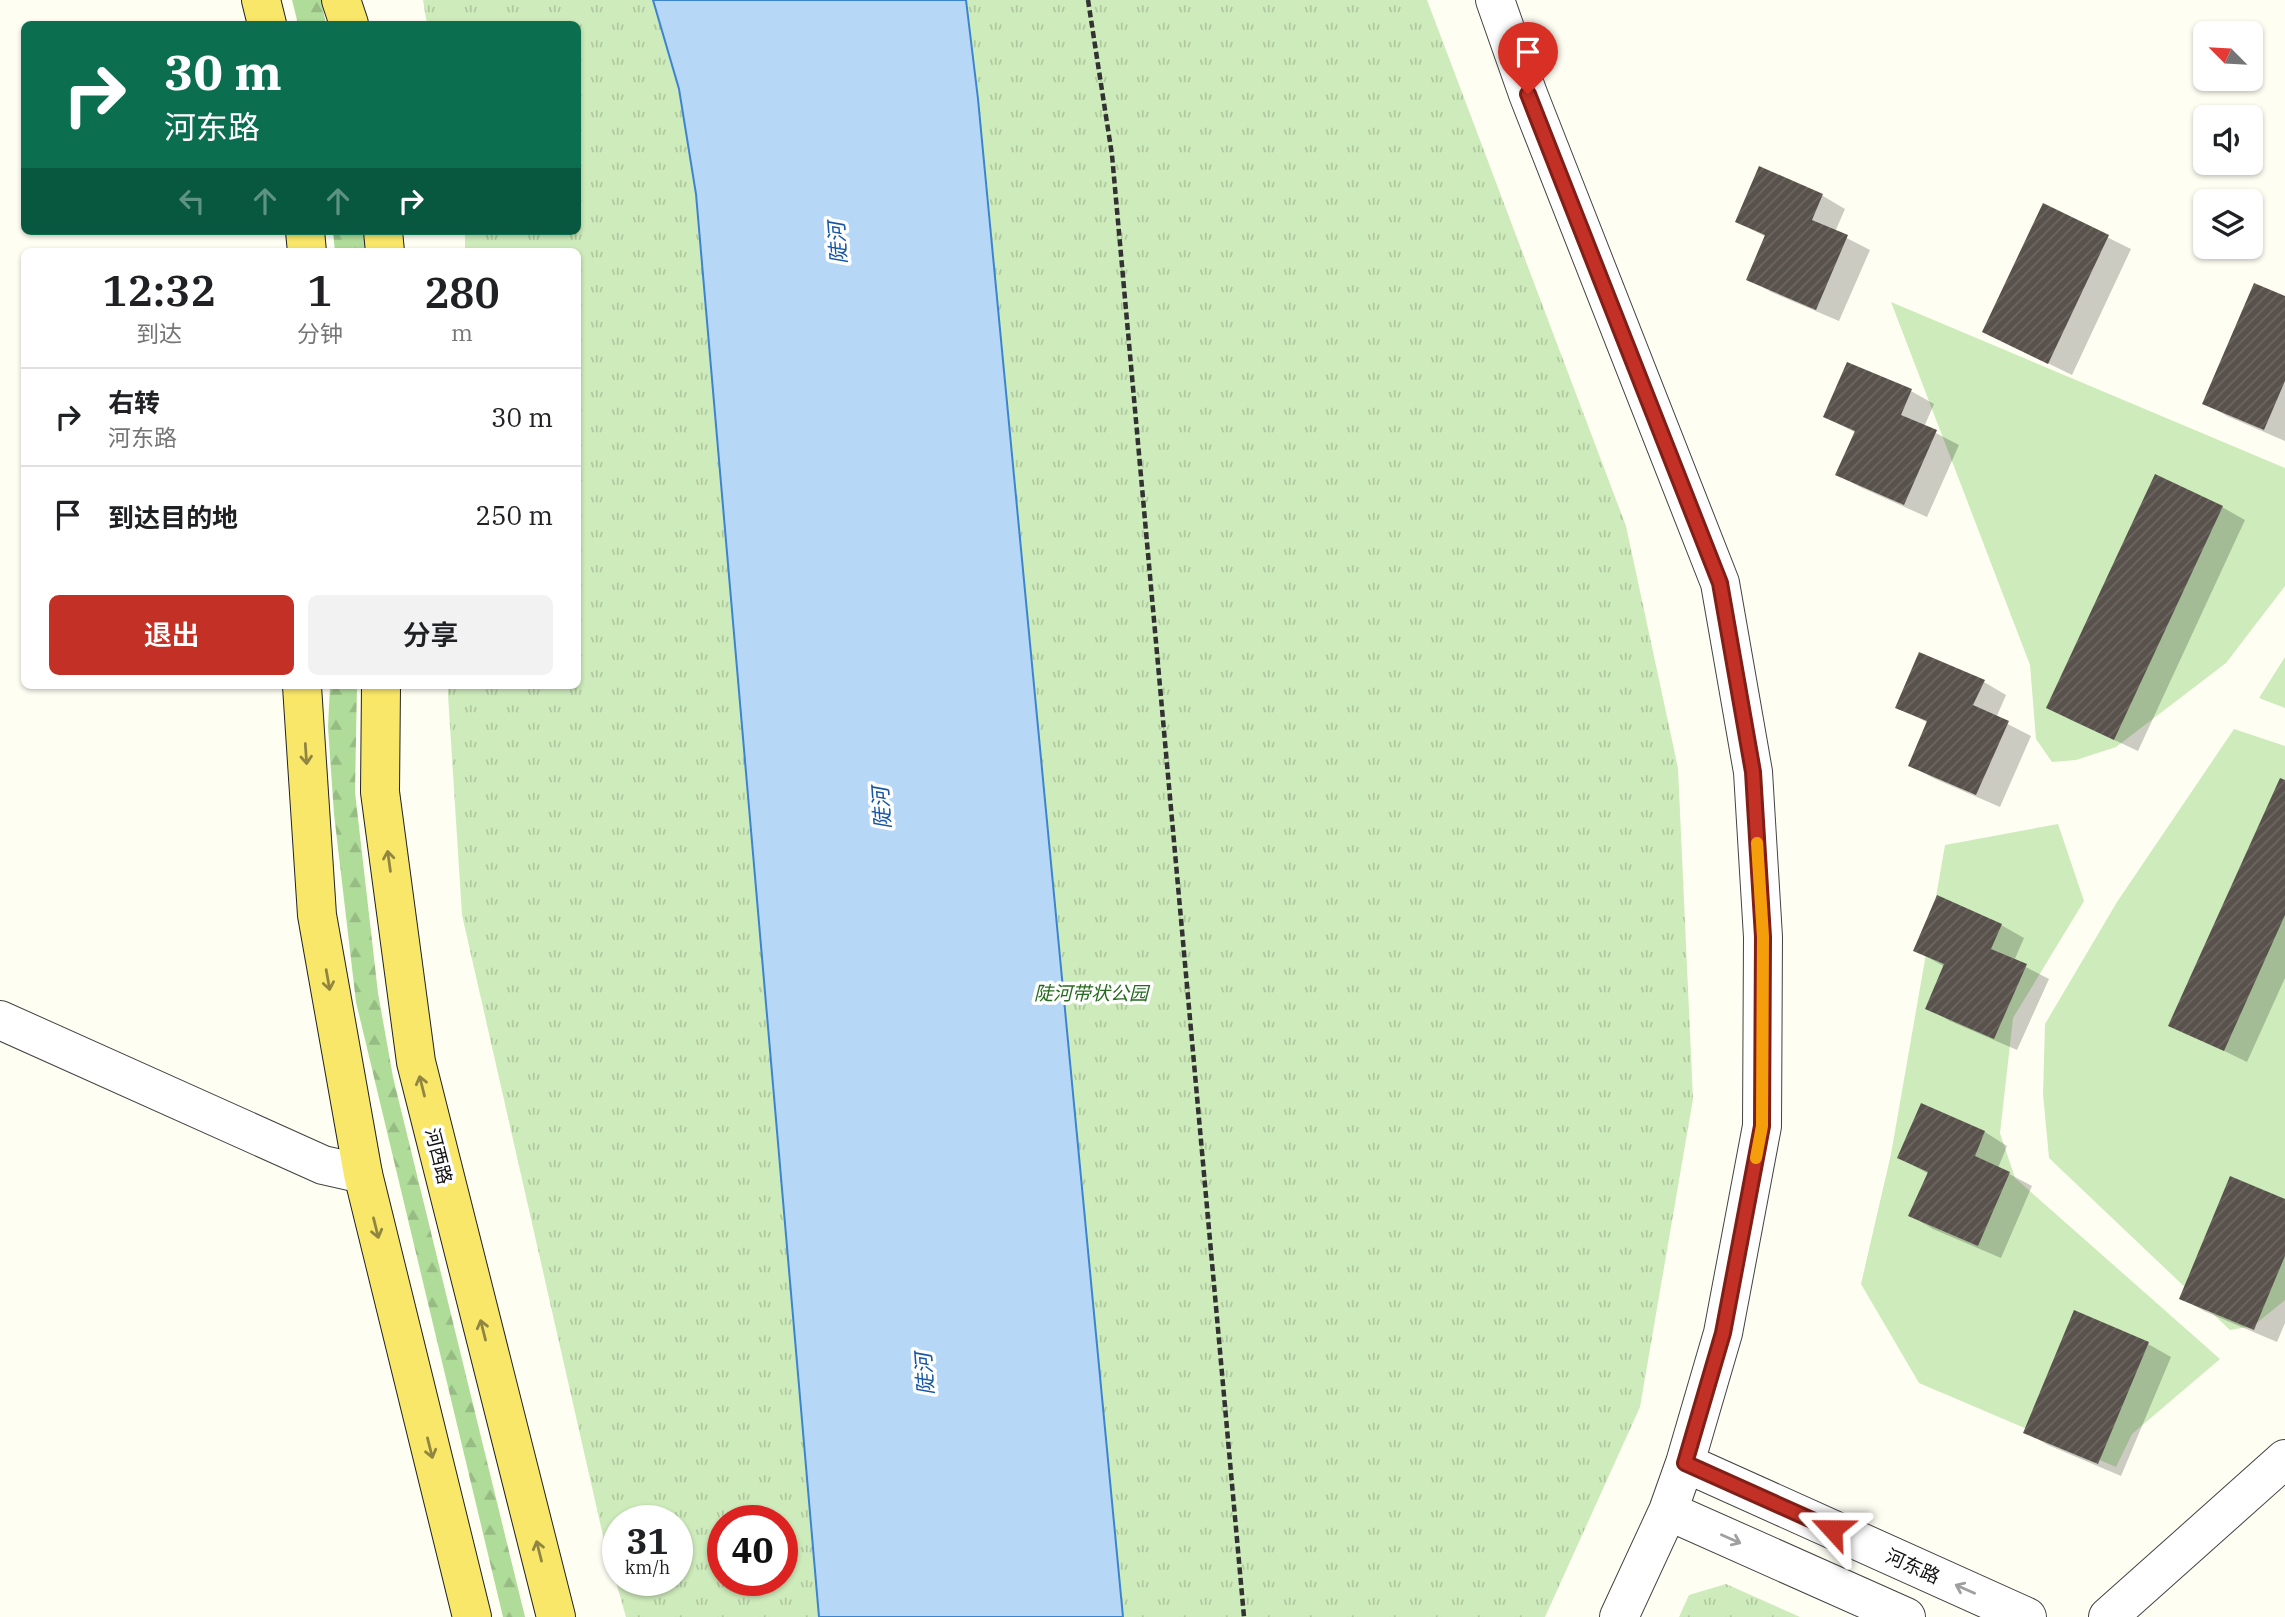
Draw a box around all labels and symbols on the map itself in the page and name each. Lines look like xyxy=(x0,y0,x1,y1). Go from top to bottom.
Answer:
north arrow xyxy=(2193,21,2263,91)
pin xyxy=(1498,22,1558,94)
water label: 陡河 xyxy=(821,217,852,265)
one-way arrow xyxy=(300,742,313,765)
water label: 陡河 xyxy=(865,782,896,830)
one-way arrow xyxy=(382,850,395,873)
one-way arrow xyxy=(322,968,335,991)
park label: 陡河带状公园 xyxy=(1034,981,1151,1005)
one-way arrow xyxy=(415,1075,428,1098)
street label: 河西路 xyxy=(420,1125,458,1187)
one-way arrow xyxy=(370,1216,383,1238)
one-way arrow xyxy=(476,1319,489,1342)
water label: 陡河 xyxy=(908,1348,939,1396)
one-way arrow xyxy=(425,1437,438,1459)
position arrow xyxy=(1795,1492,1869,1566)
speed limit sign: 40 xyxy=(707,1505,798,1596)
one-way arrow xyxy=(1719,1533,1741,1546)
one-way arrow xyxy=(532,1540,545,1563)
street label: 河东路 xyxy=(1882,1543,1944,1589)
one-way arrow xyxy=(1954,1582,1976,1595)

